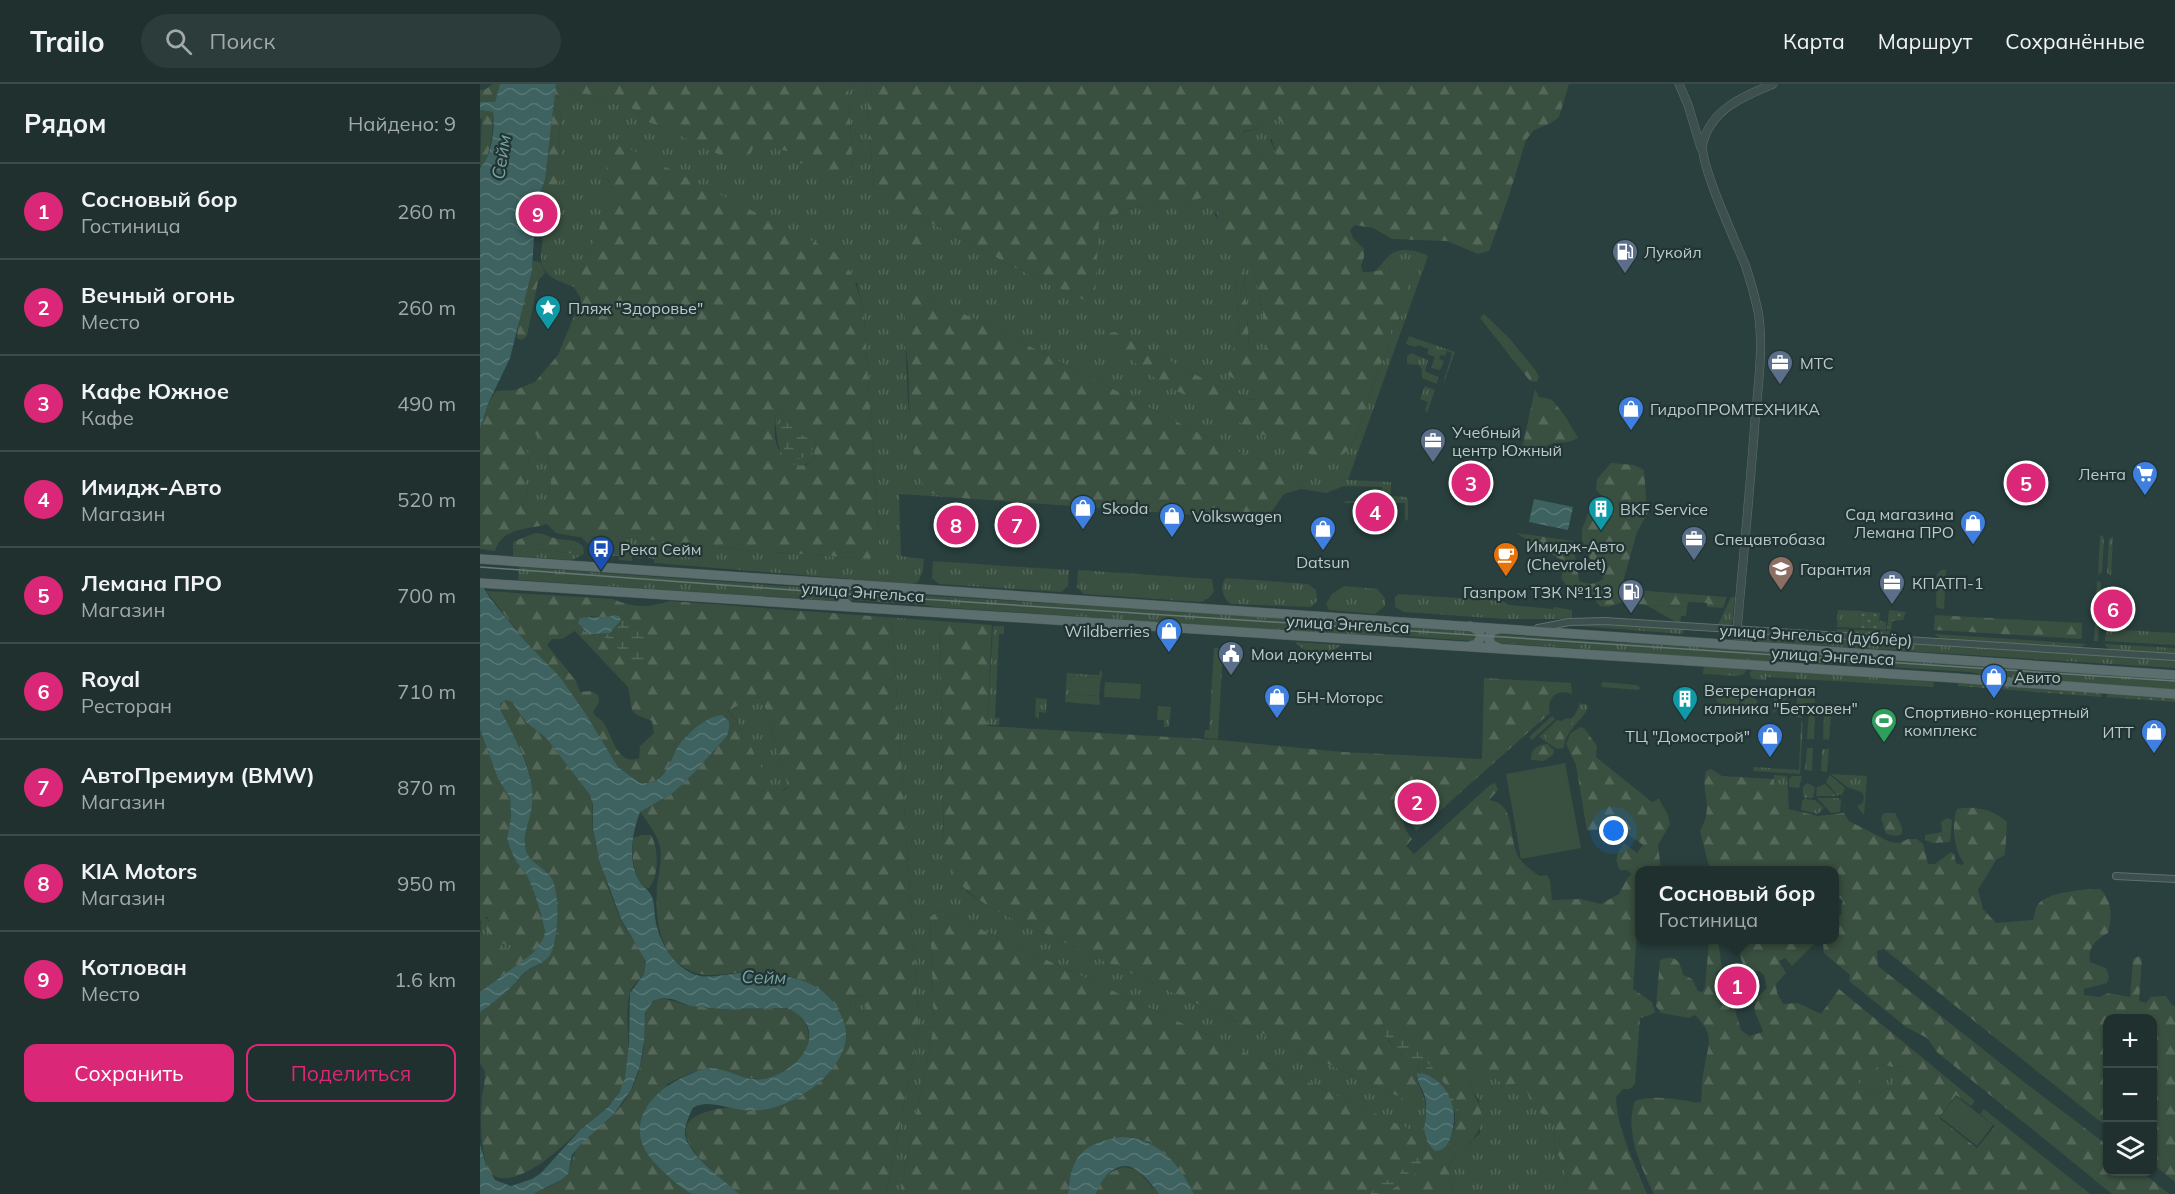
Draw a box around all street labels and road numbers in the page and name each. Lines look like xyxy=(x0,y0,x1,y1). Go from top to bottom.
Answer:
street label: улица Энгельса xyxy=(801,578,925,606)
street label: улица Энгельса xyxy=(1286,611,1410,637)
street label: улица Энгельса (дублёр) xyxy=(1719,620,1913,650)
street label: улица Энгельса xyxy=(1771,643,1895,669)

